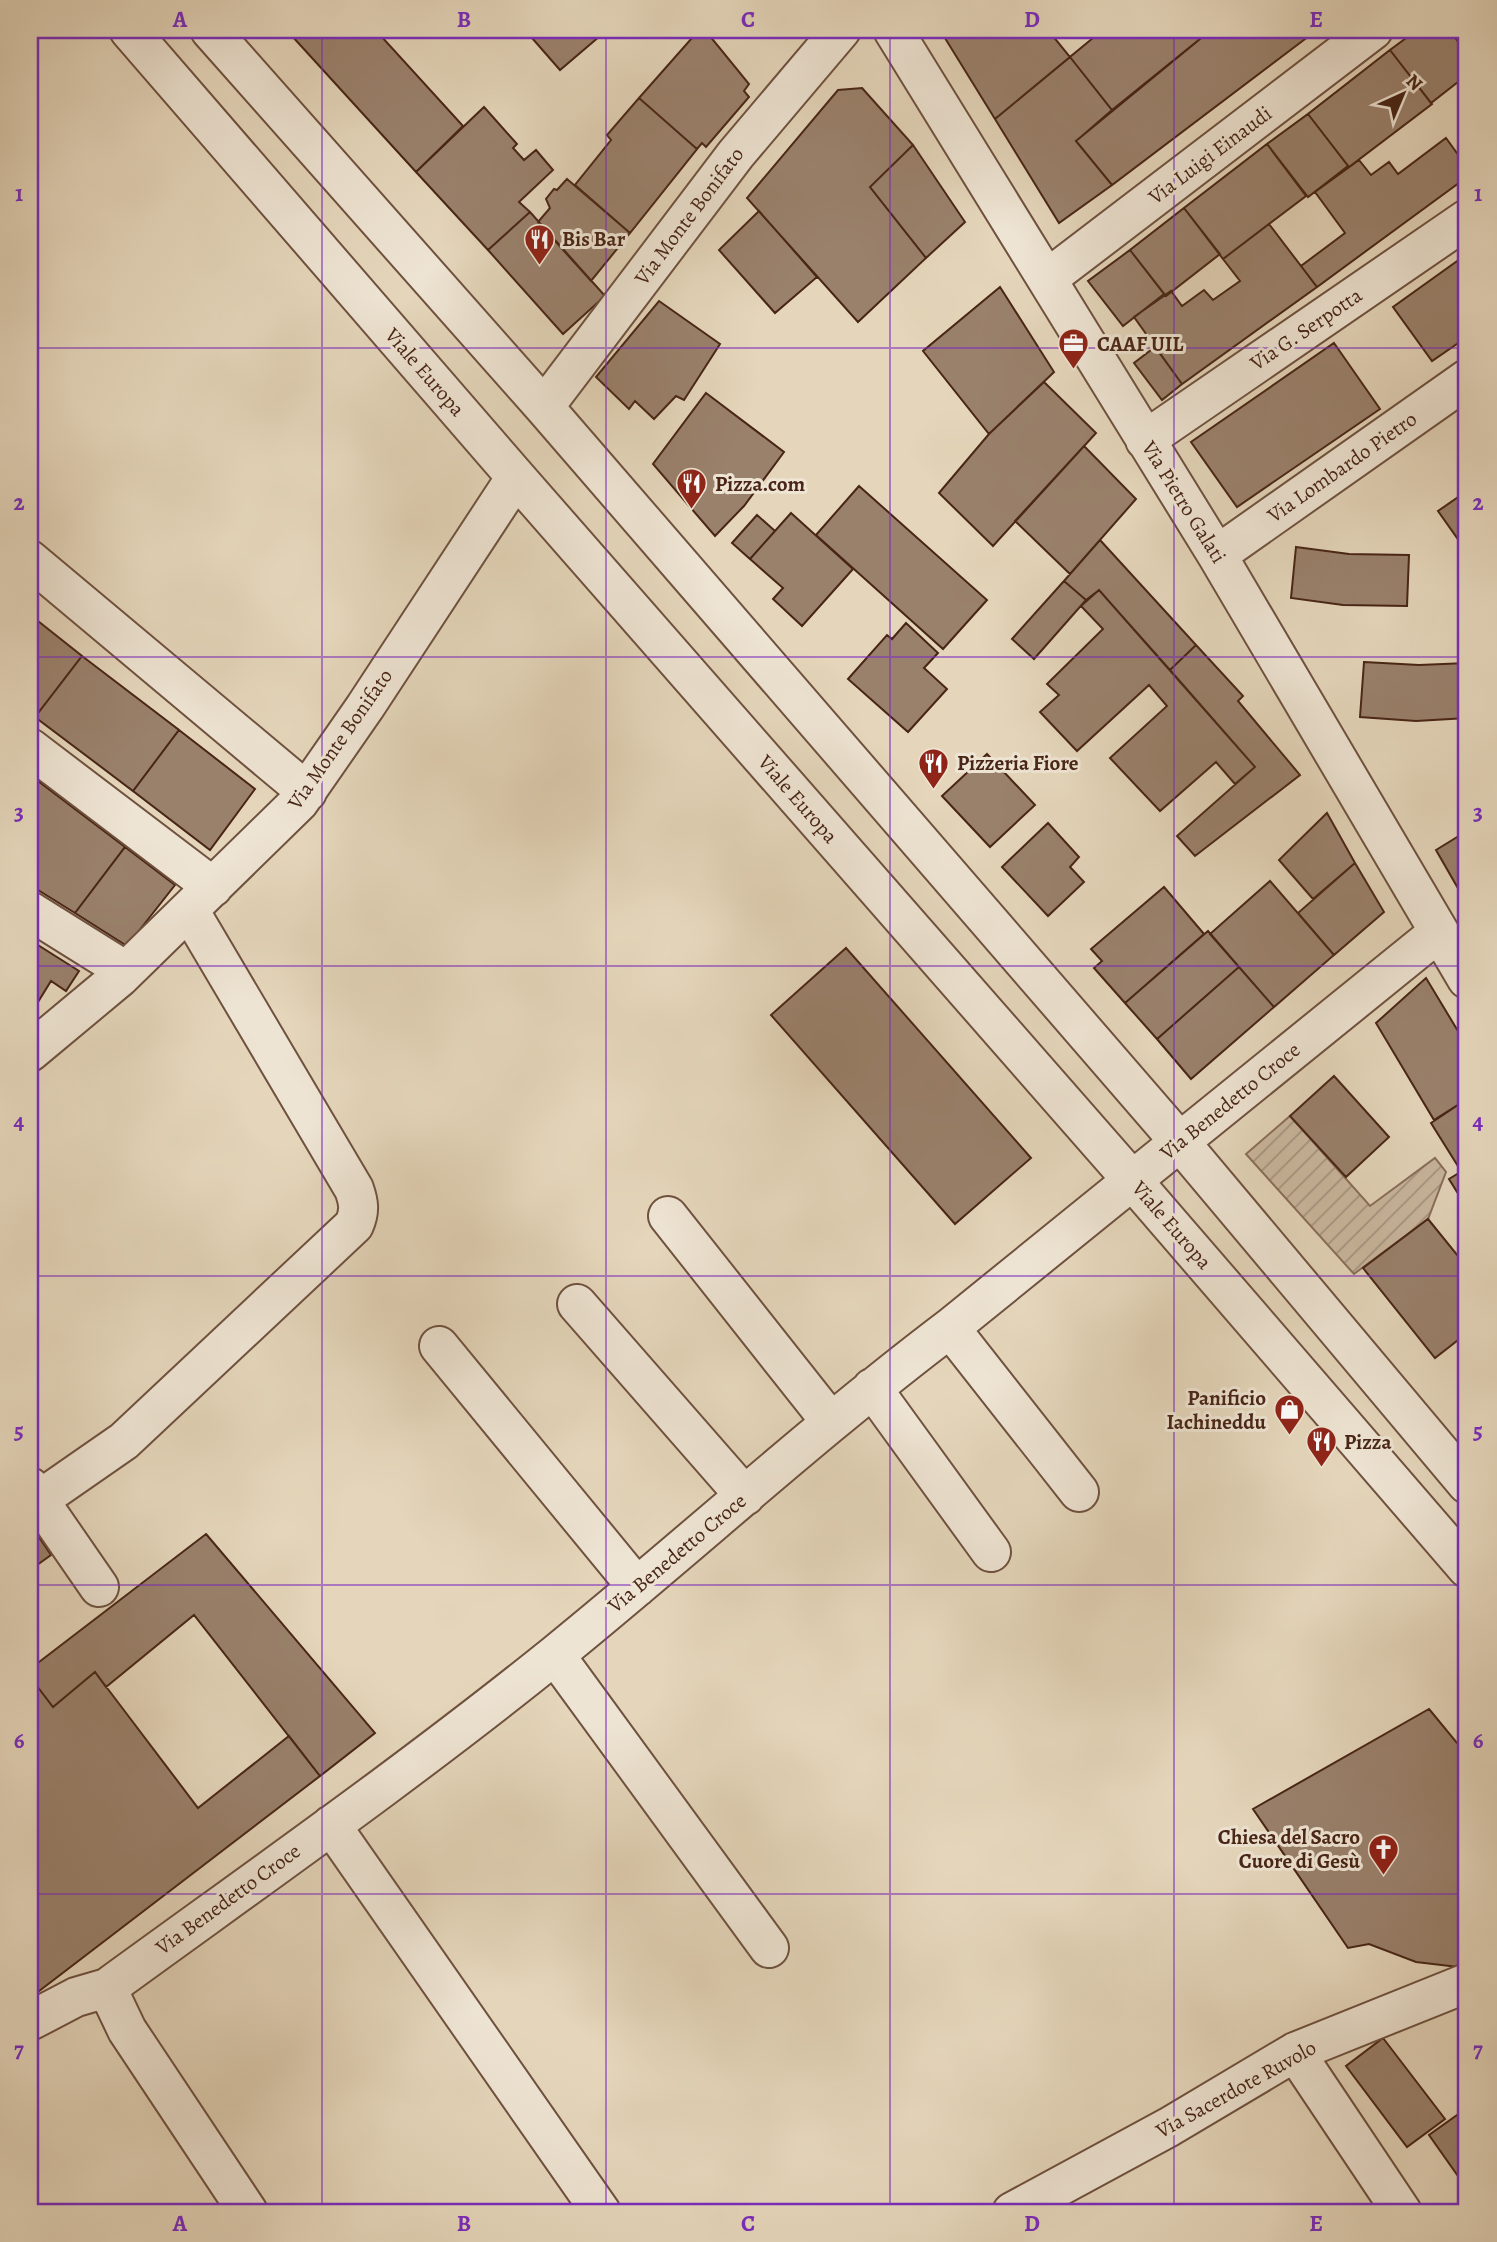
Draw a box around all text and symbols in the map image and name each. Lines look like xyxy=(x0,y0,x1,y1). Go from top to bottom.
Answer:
text: A xyxy=(172,4,188,35)
text: B xyxy=(457,4,471,35)
text: C xyxy=(741,4,755,35)
text: D xyxy=(1024,4,1040,35)
text: E xyxy=(1309,4,1323,35)
north arrow xyxy=(1368,60,1438,130)
text: N xyxy=(1400,68,1428,97)
street label: Via Luigi Einaudi xyxy=(1142,99,1278,211)
street label: Via Monte Bonifato xyxy=(627,141,750,291)
text: 1 xyxy=(15,178,23,209)
text: 1 xyxy=(1474,178,1482,209)
restaurant icon: Bis Bar xyxy=(522,222,556,266)
place label: Bis Bar xyxy=(562,225,626,253)
street label: Via G. Serpotta xyxy=(1244,281,1368,377)
street label: Viale Europa xyxy=(378,321,471,422)
office icon: CAAF UIL xyxy=(1057,327,1091,371)
place label: CAAF UIL xyxy=(1097,330,1184,358)
street label: Via Lombardo Pietro xyxy=(1261,405,1422,530)
street label: Via Pietro Galati xyxy=(1135,435,1233,569)
restaurant icon: Pizza.com xyxy=(675,467,709,511)
place label: Pizza.com xyxy=(715,470,805,498)
text: 2 xyxy=(13,487,25,518)
text: 2 xyxy=(1472,487,1484,518)
street label: Via Monte Bonifato xyxy=(280,663,399,816)
restaurant icon: Pizzeria Fiore xyxy=(917,746,951,790)
street label: Viale Europa xyxy=(751,748,844,849)
place label: Pizzeria Fiore xyxy=(957,749,1079,777)
text: 3 xyxy=(14,797,24,828)
text: 3 xyxy=(1473,797,1483,828)
street label: Via Benedetto Croce xyxy=(1153,1036,1306,1167)
text: 4 xyxy=(14,1106,25,1137)
text: 4 xyxy=(1473,1106,1484,1137)
street label: Viale Europa xyxy=(1125,1174,1218,1275)
place label: Panificio Iachineddu xyxy=(1167,1384,1267,1436)
shop icon: Panificio Iachineddu xyxy=(1272,1393,1306,1437)
text: 5 xyxy=(14,1415,24,1446)
text: 5 xyxy=(1473,1415,1483,1446)
restaurant icon: Pizza xyxy=(1304,1425,1338,1469)
place label: Pizza xyxy=(1344,1428,1392,1456)
street label: Via Benedetto Croce xyxy=(601,1487,752,1620)
text: 6 xyxy=(14,1725,25,1756)
text: 6 xyxy=(1473,1725,1484,1756)
place label: Chiesa del Sacro Cuore di Gesù xyxy=(1218,1823,1361,1875)
church icon: Chiesa del Sacro Cuore di Gesù xyxy=(1366,1832,1400,1876)
street label: Via Benedetto Croce xyxy=(149,1837,306,1962)
street label: Via Sacerdote Ruvolo xyxy=(1150,2033,1321,2145)
text: 7 xyxy=(14,2034,24,2065)
text: 7 xyxy=(1473,2034,1483,2065)
text: A xyxy=(172,2208,188,2239)
text: B xyxy=(457,2208,471,2239)
text: C xyxy=(741,2208,755,2239)
text: D xyxy=(1024,2208,1040,2239)
text: E xyxy=(1309,2208,1323,2239)

